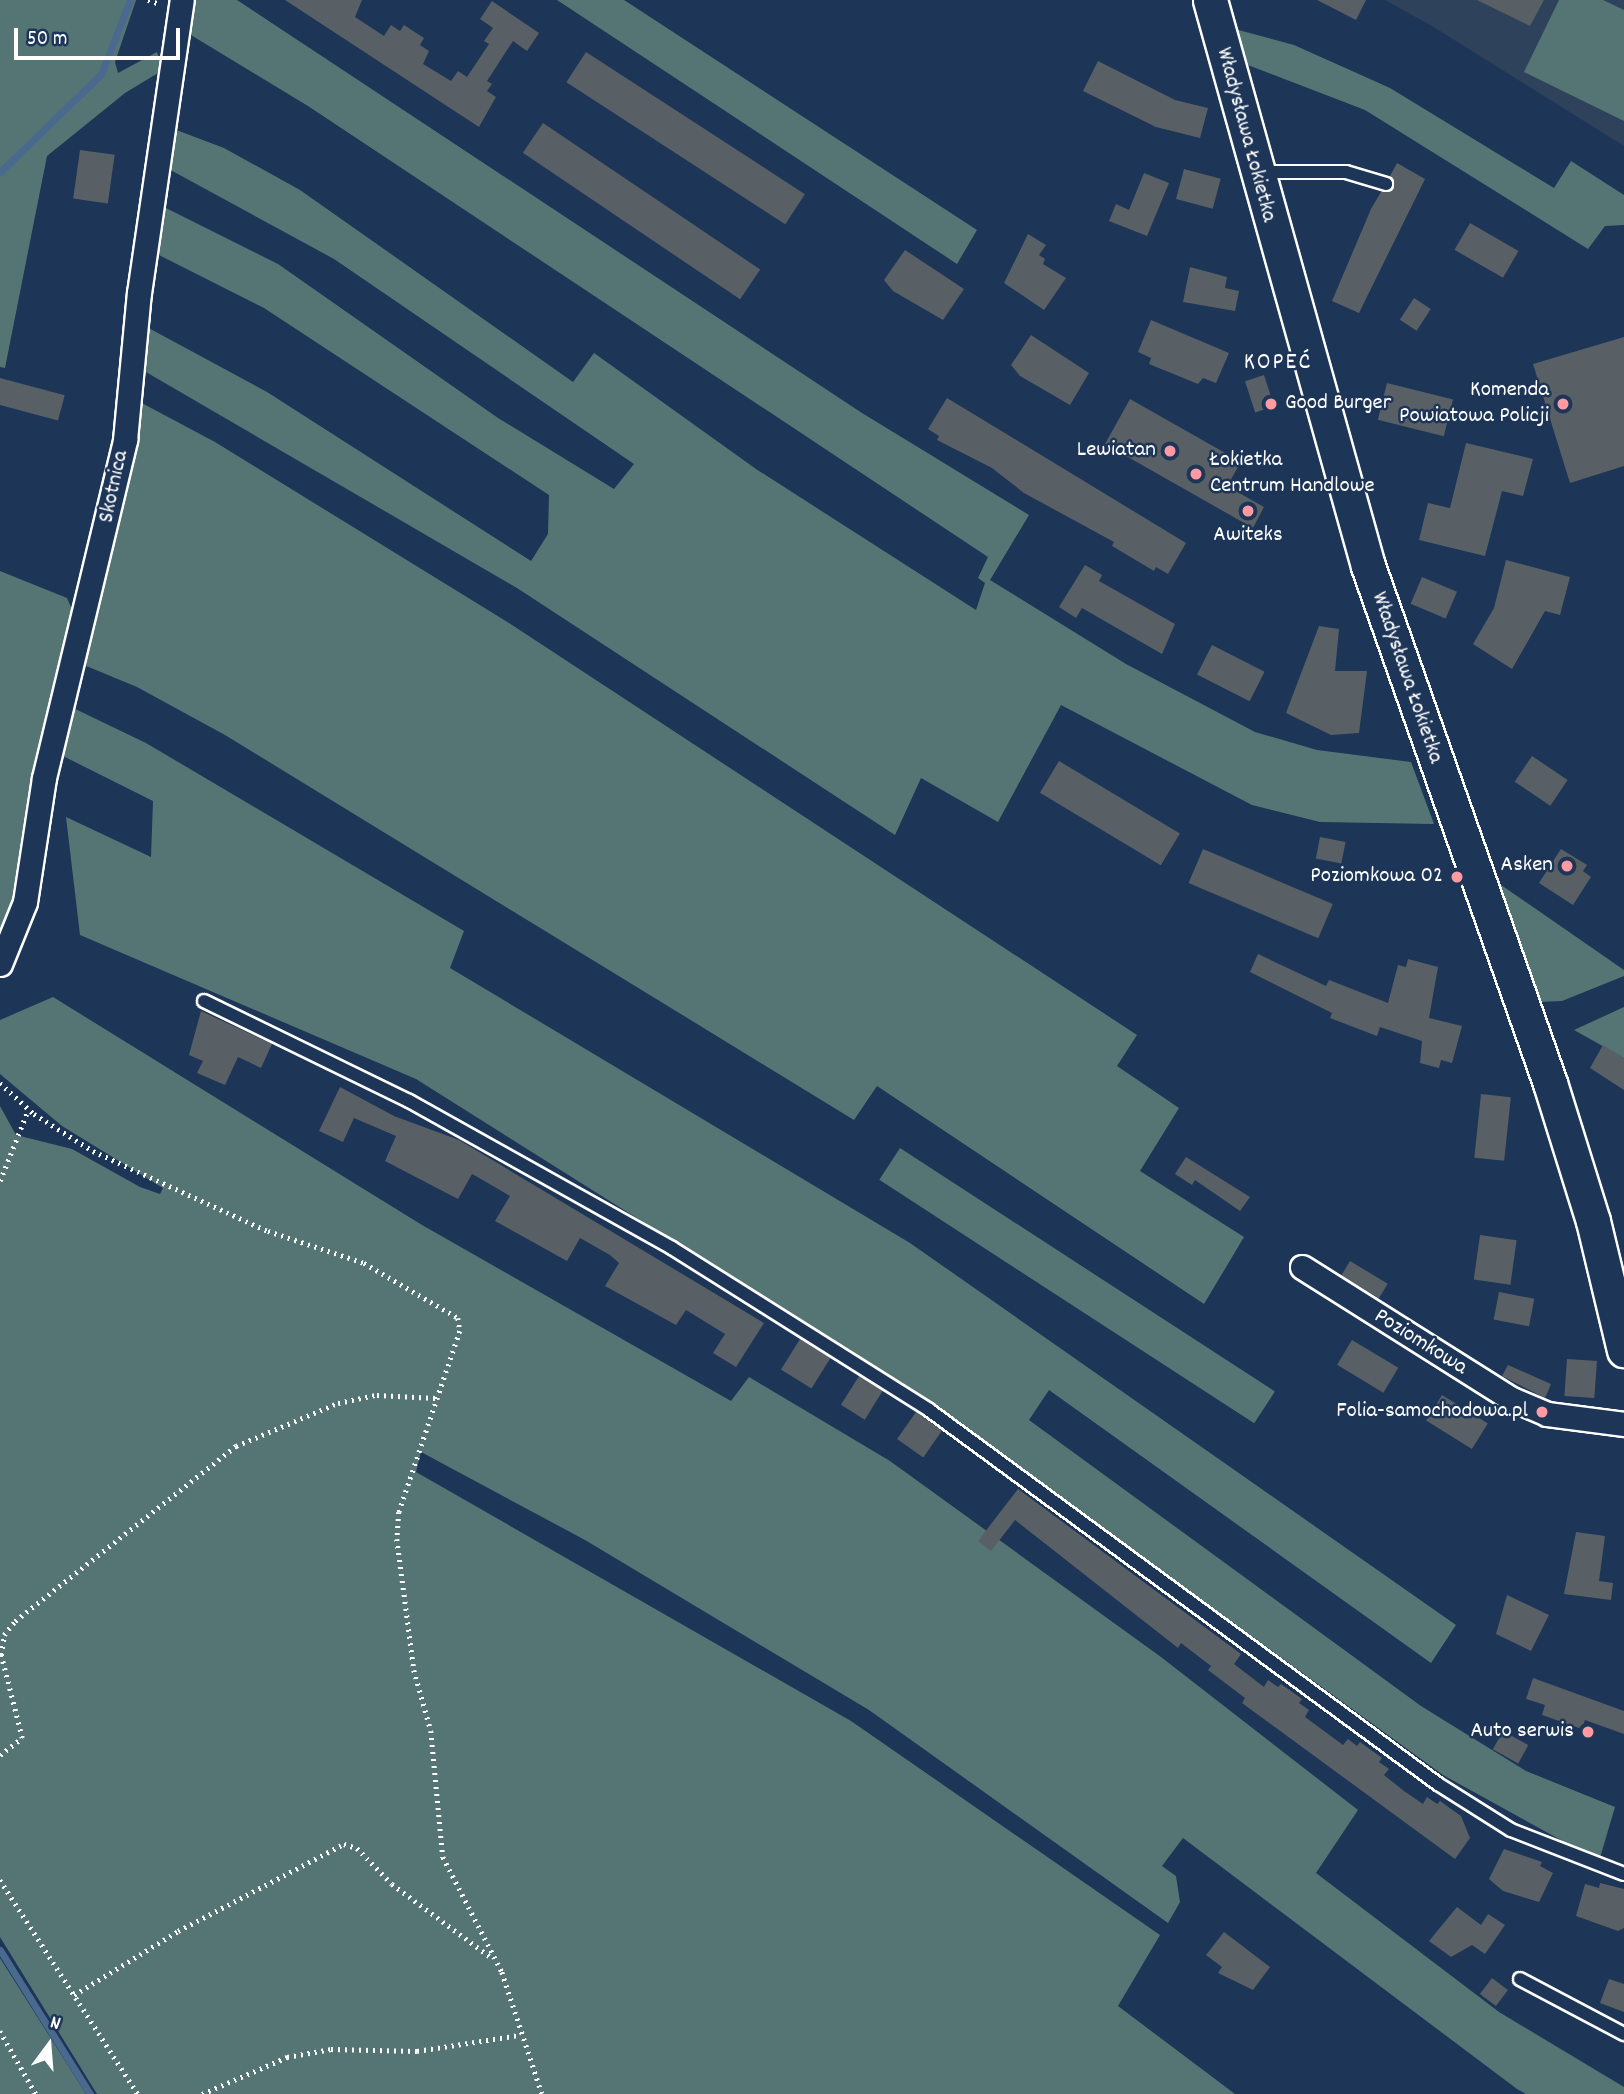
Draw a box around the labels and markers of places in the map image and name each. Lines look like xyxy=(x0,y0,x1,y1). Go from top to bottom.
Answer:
place label: Komenda Powiatowa Policji xyxy=(1399,377,1549,431)
place label: Good Burger xyxy=(1285,390,1391,418)
marker: Good Burger xyxy=(1263,396,1279,412)
marker: Komenda Powiatowa Policji xyxy=(1555,396,1571,412)
place label: Lewiatan xyxy=(1077,437,1156,465)
marker: Lewiatan xyxy=(1162,443,1178,459)
place label: Łokietka Centrum Handlowe xyxy=(1210,447,1375,501)
marker: Łokietka Centrum Handlowe xyxy=(1188,466,1204,482)
marker: Awiteks xyxy=(1240,503,1256,519)
place label: Awiteks xyxy=(1213,522,1283,550)
place label: Asken xyxy=(1501,852,1553,880)
marker: Asken xyxy=(1559,858,1575,874)
place label: Poziomkowa 02 xyxy=(1310,863,1443,891)
marker: Poziomkowa 02 xyxy=(1449,869,1465,885)
place label: Folia-samochodowa.pl xyxy=(1336,1398,1528,1426)
marker: Folia-samochodowa.pl xyxy=(1534,1404,1550,1420)
place label: Auto serwis xyxy=(1471,1718,1574,1746)
marker: Auto serwis xyxy=(1580,1724,1596,1740)

